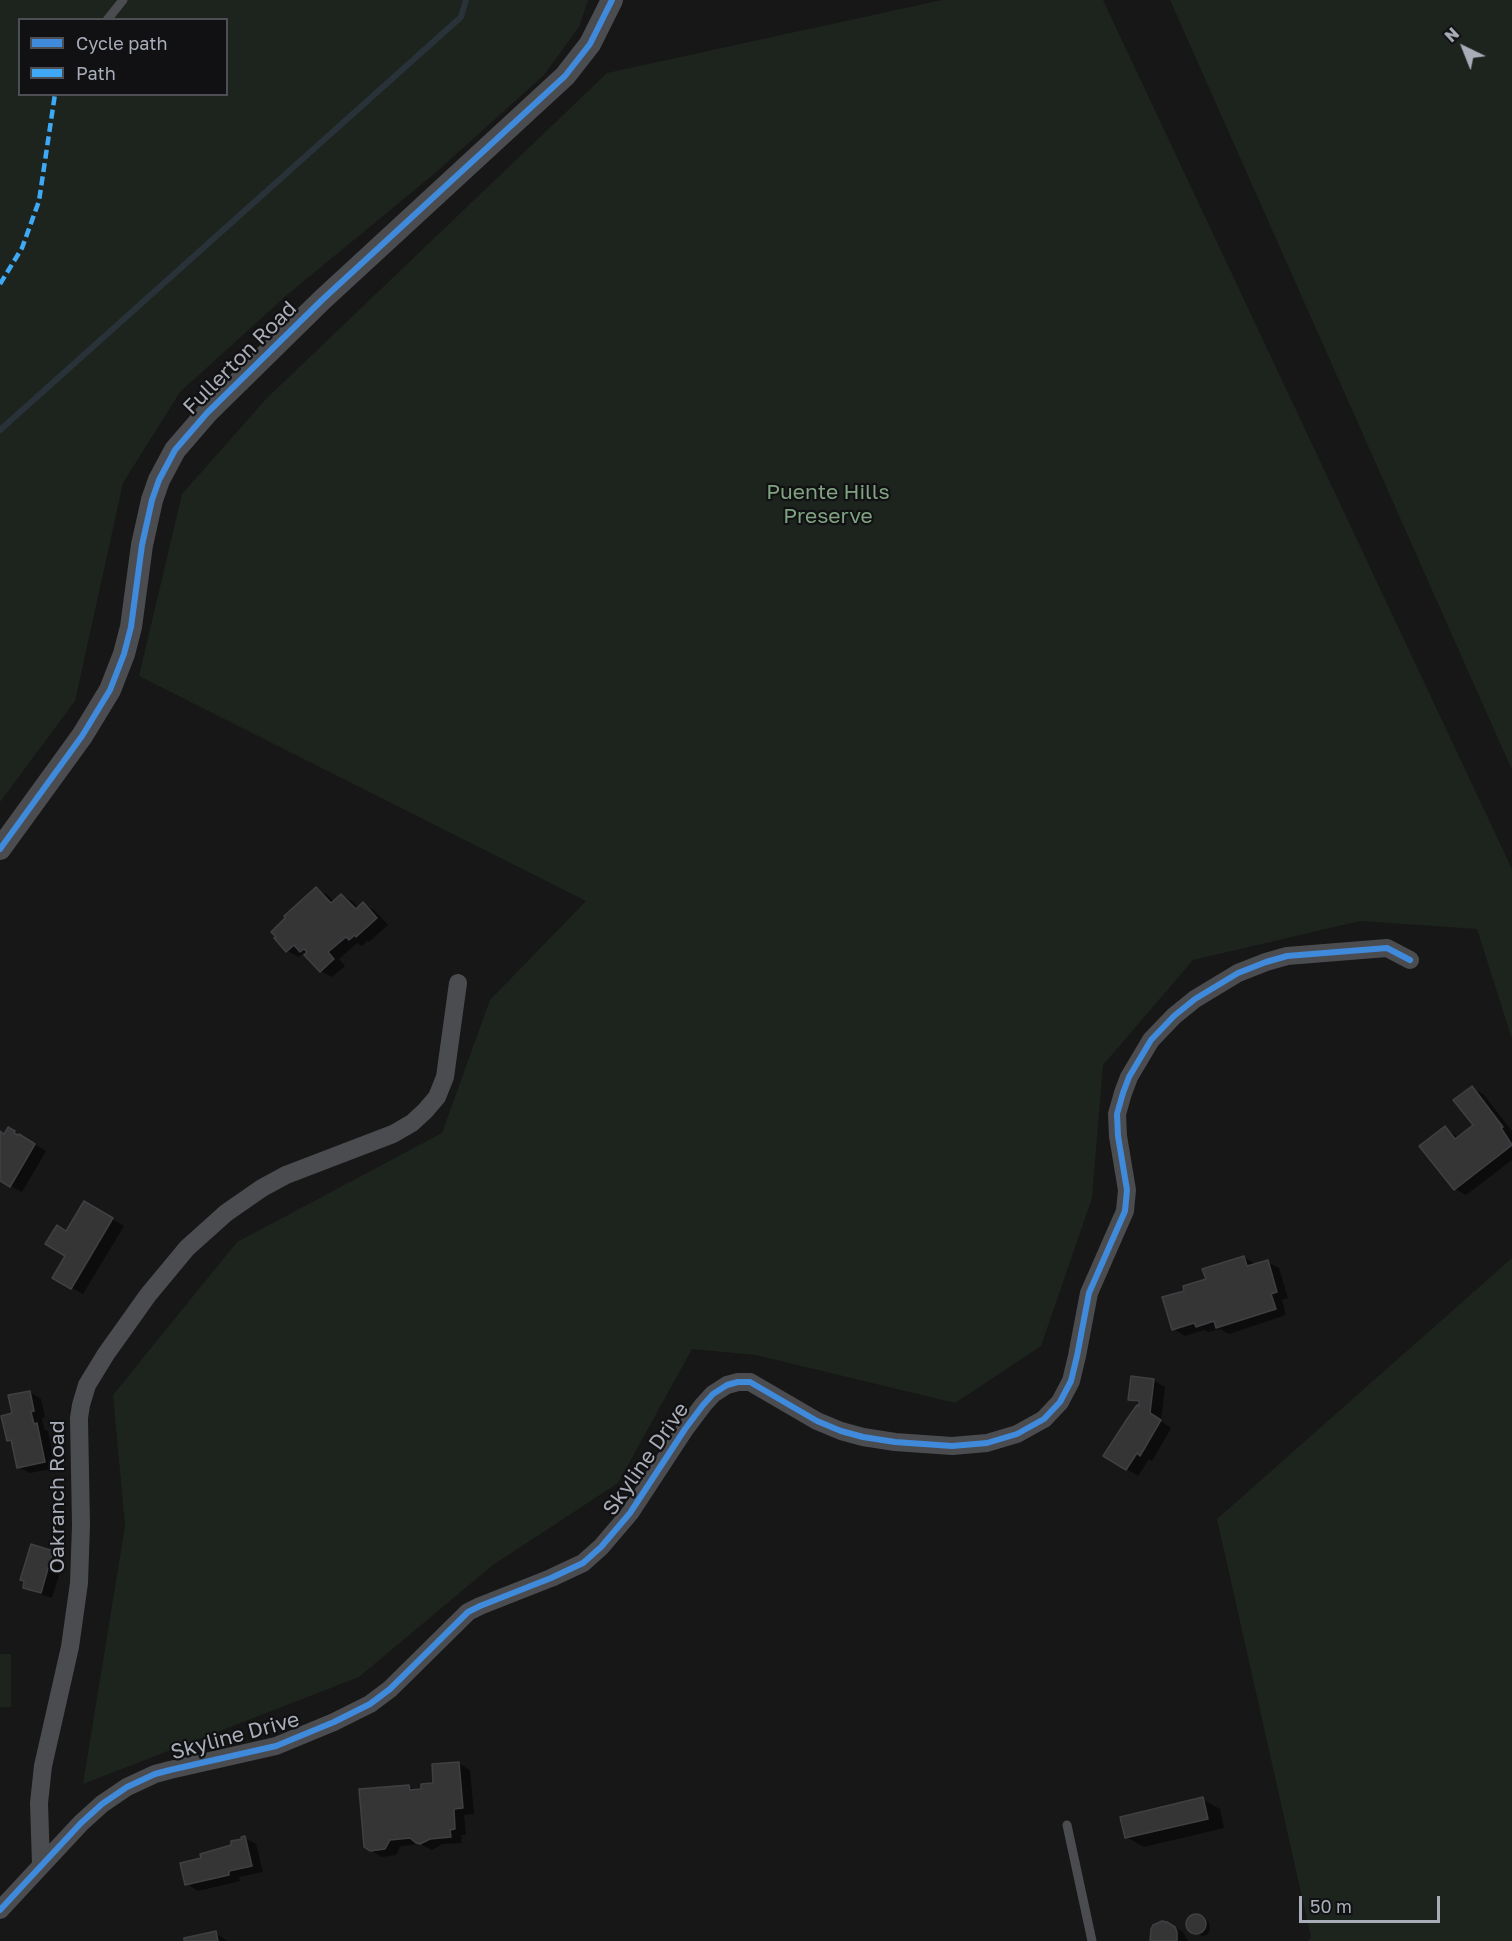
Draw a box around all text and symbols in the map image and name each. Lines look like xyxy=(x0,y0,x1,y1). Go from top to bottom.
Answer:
legend xyxy=(18,18,228,96)
north arrow xyxy=(1434,18,1494,78)
text: N xyxy=(1440,23,1463,46)
text: Cycle path xyxy=(76,32,168,54)
text: Path xyxy=(76,62,116,84)
street label: Fullerton Road xyxy=(178,296,302,420)
park label: Puente Hills Preserve xyxy=(766,479,890,529)
street label: Skyline Drive xyxy=(598,1398,694,1520)
street label: Oakranch Road xyxy=(44,1420,70,1574)
street label: Skyline Drive xyxy=(168,1707,302,1765)
scale bar xyxy=(1302,1884,1443,1922)
text: 50 m xyxy=(1310,1895,1352,1917)

